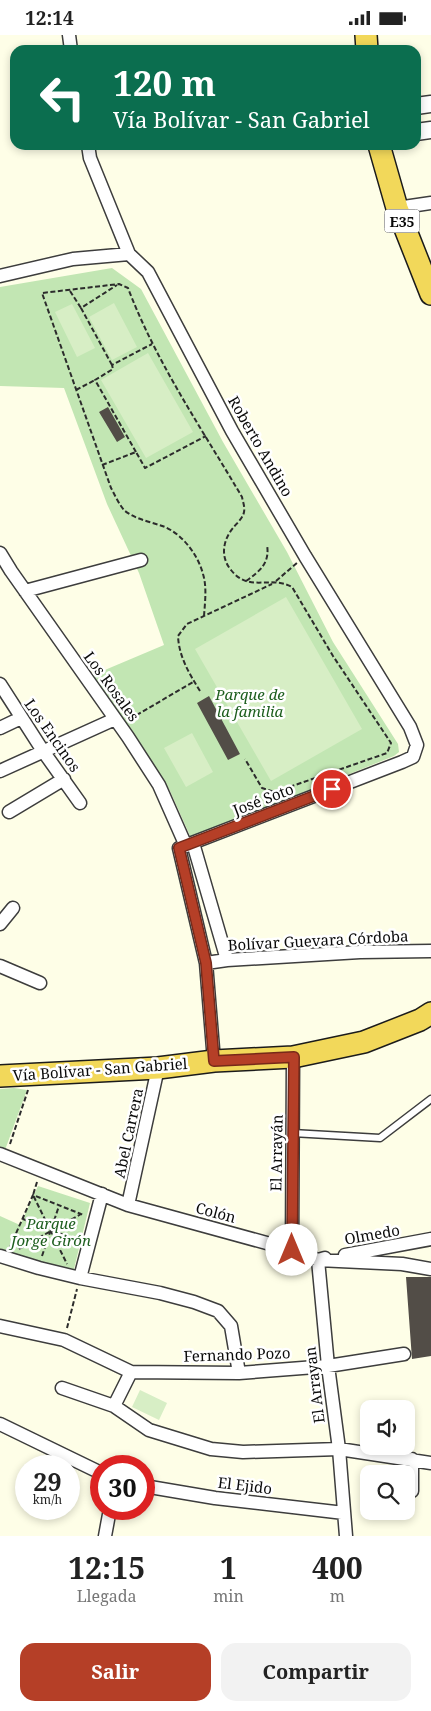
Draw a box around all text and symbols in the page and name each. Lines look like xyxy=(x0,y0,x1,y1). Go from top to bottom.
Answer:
text: 12:14 xyxy=(25,5,74,31)
text: 120 m xyxy=(113,59,216,106)
icon: left xyxy=(30,65,95,130)
text: Vía Bolívar - San Gabriel xyxy=(113,104,370,134)
road number: E35 xyxy=(384,210,420,233)
street label: Roberto Andino xyxy=(224,392,298,500)
street label: Los Rosales xyxy=(80,647,144,725)
park label: Parque de la familia xyxy=(214,684,285,721)
street label: Los Encinos xyxy=(20,694,86,776)
pin xyxy=(311,768,353,810)
icon: arrive xyxy=(318,775,346,803)
street label: José Soto xyxy=(229,778,296,820)
street label: Bolívar Guevara Córdoba xyxy=(227,925,409,955)
street label: Vía Bolívar - San Gabriel xyxy=(12,1053,188,1085)
street label: Abel Carrera xyxy=(109,1086,147,1180)
street label: El Arrayán xyxy=(265,1114,287,1192)
street label: Colón xyxy=(194,1197,239,1227)
park label: Parque Jorge Girón xyxy=(8,1213,91,1250)
street label: Olmedo xyxy=(343,1219,401,1249)
position arrow xyxy=(265,1223,317,1275)
street label: Fernando Pozo xyxy=(183,1342,291,1366)
street label: El Arrayan xyxy=(299,1345,329,1424)
map controls xyxy=(360,1400,415,1520)
button: sound xyxy=(360,1400,415,1455)
speed limit sign: 30 xyxy=(90,1455,155,1520)
text: 29 xyxy=(33,1464,62,1498)
button: search xyxy=(360,1465,415,1520)
street label: El Ejido xyxy=(217,1472,273,1498)
text: km/h xyxy=(33,1491,62,1508)
text: 12:15 xyxy=(68,1547,145,1588)
text: 1 xyxy=(220,1547,237,1588)
text: 400 xyxy=(312,1547,363,1588)
text: Llegada xyxy=(77,1585,137,1607)
text: min xyxy=(213,1585,244,1607)
text: m xyxy=(330,1585,345,1607)
button: Salir xyxy=(20,1643,211,1701)
button: Compartir xyxy=(221,1643,411,1701)

